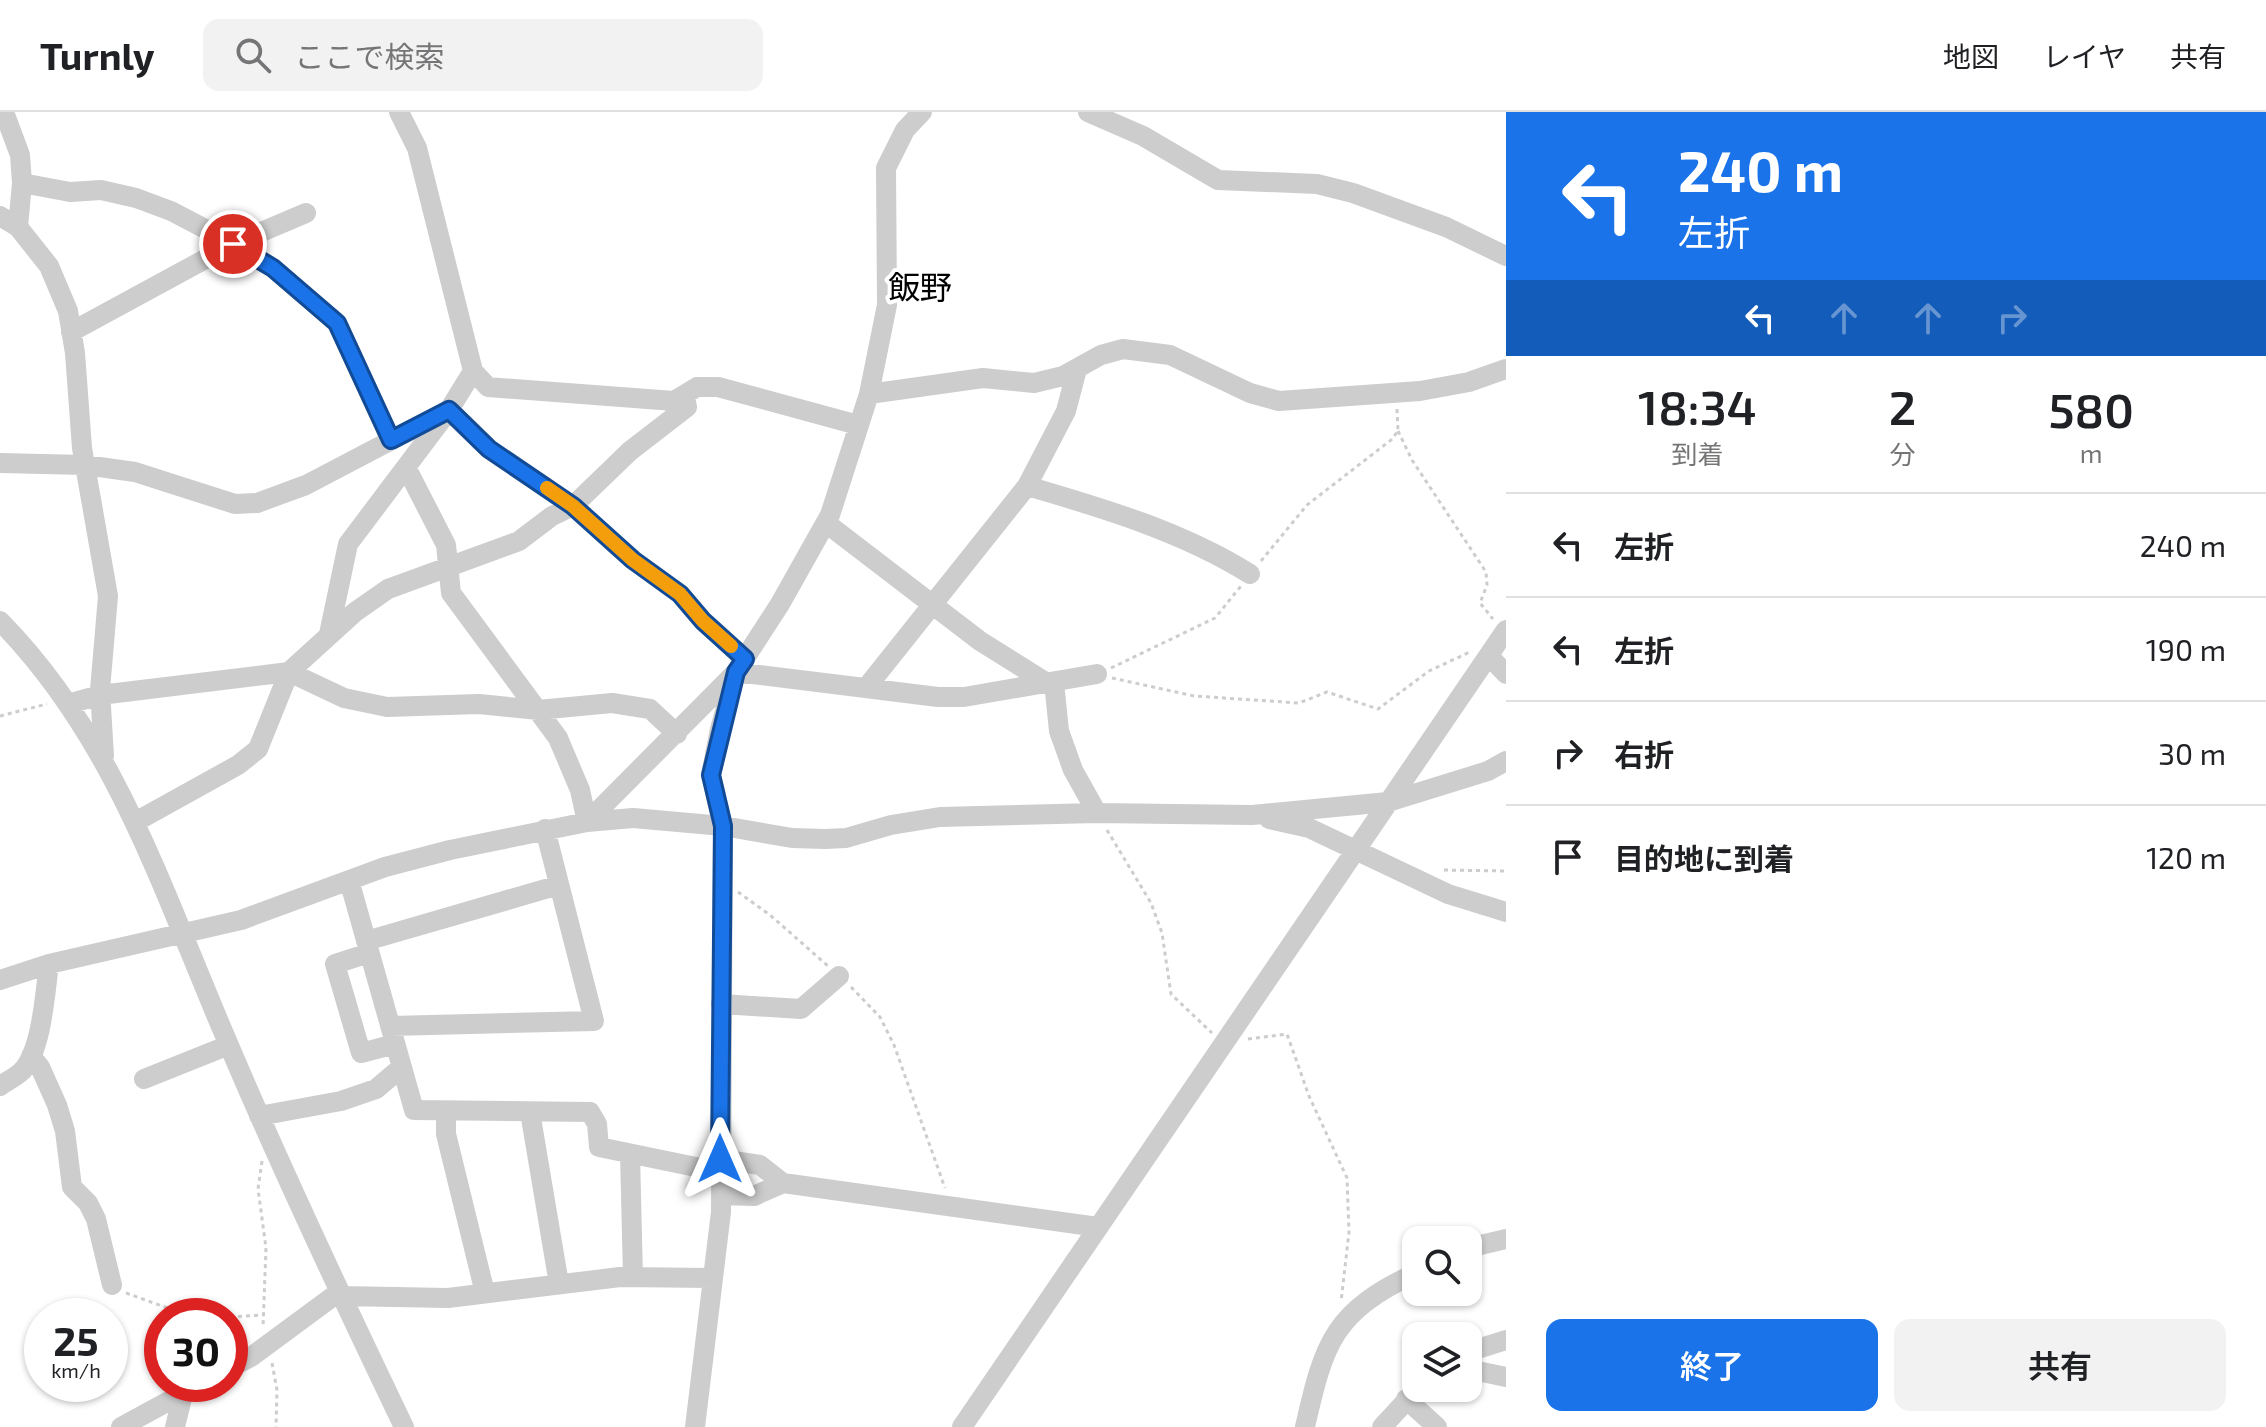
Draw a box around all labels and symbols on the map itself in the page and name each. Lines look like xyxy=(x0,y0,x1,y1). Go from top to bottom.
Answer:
pin xyxy=(199,210,267,278)
district label: 飯野 xyxy=(888,267,952,305)
position arrow xyxy=(678,1117,762,1201)
speed limit sign: 30 xyxy=(144,1298,248,1402)

